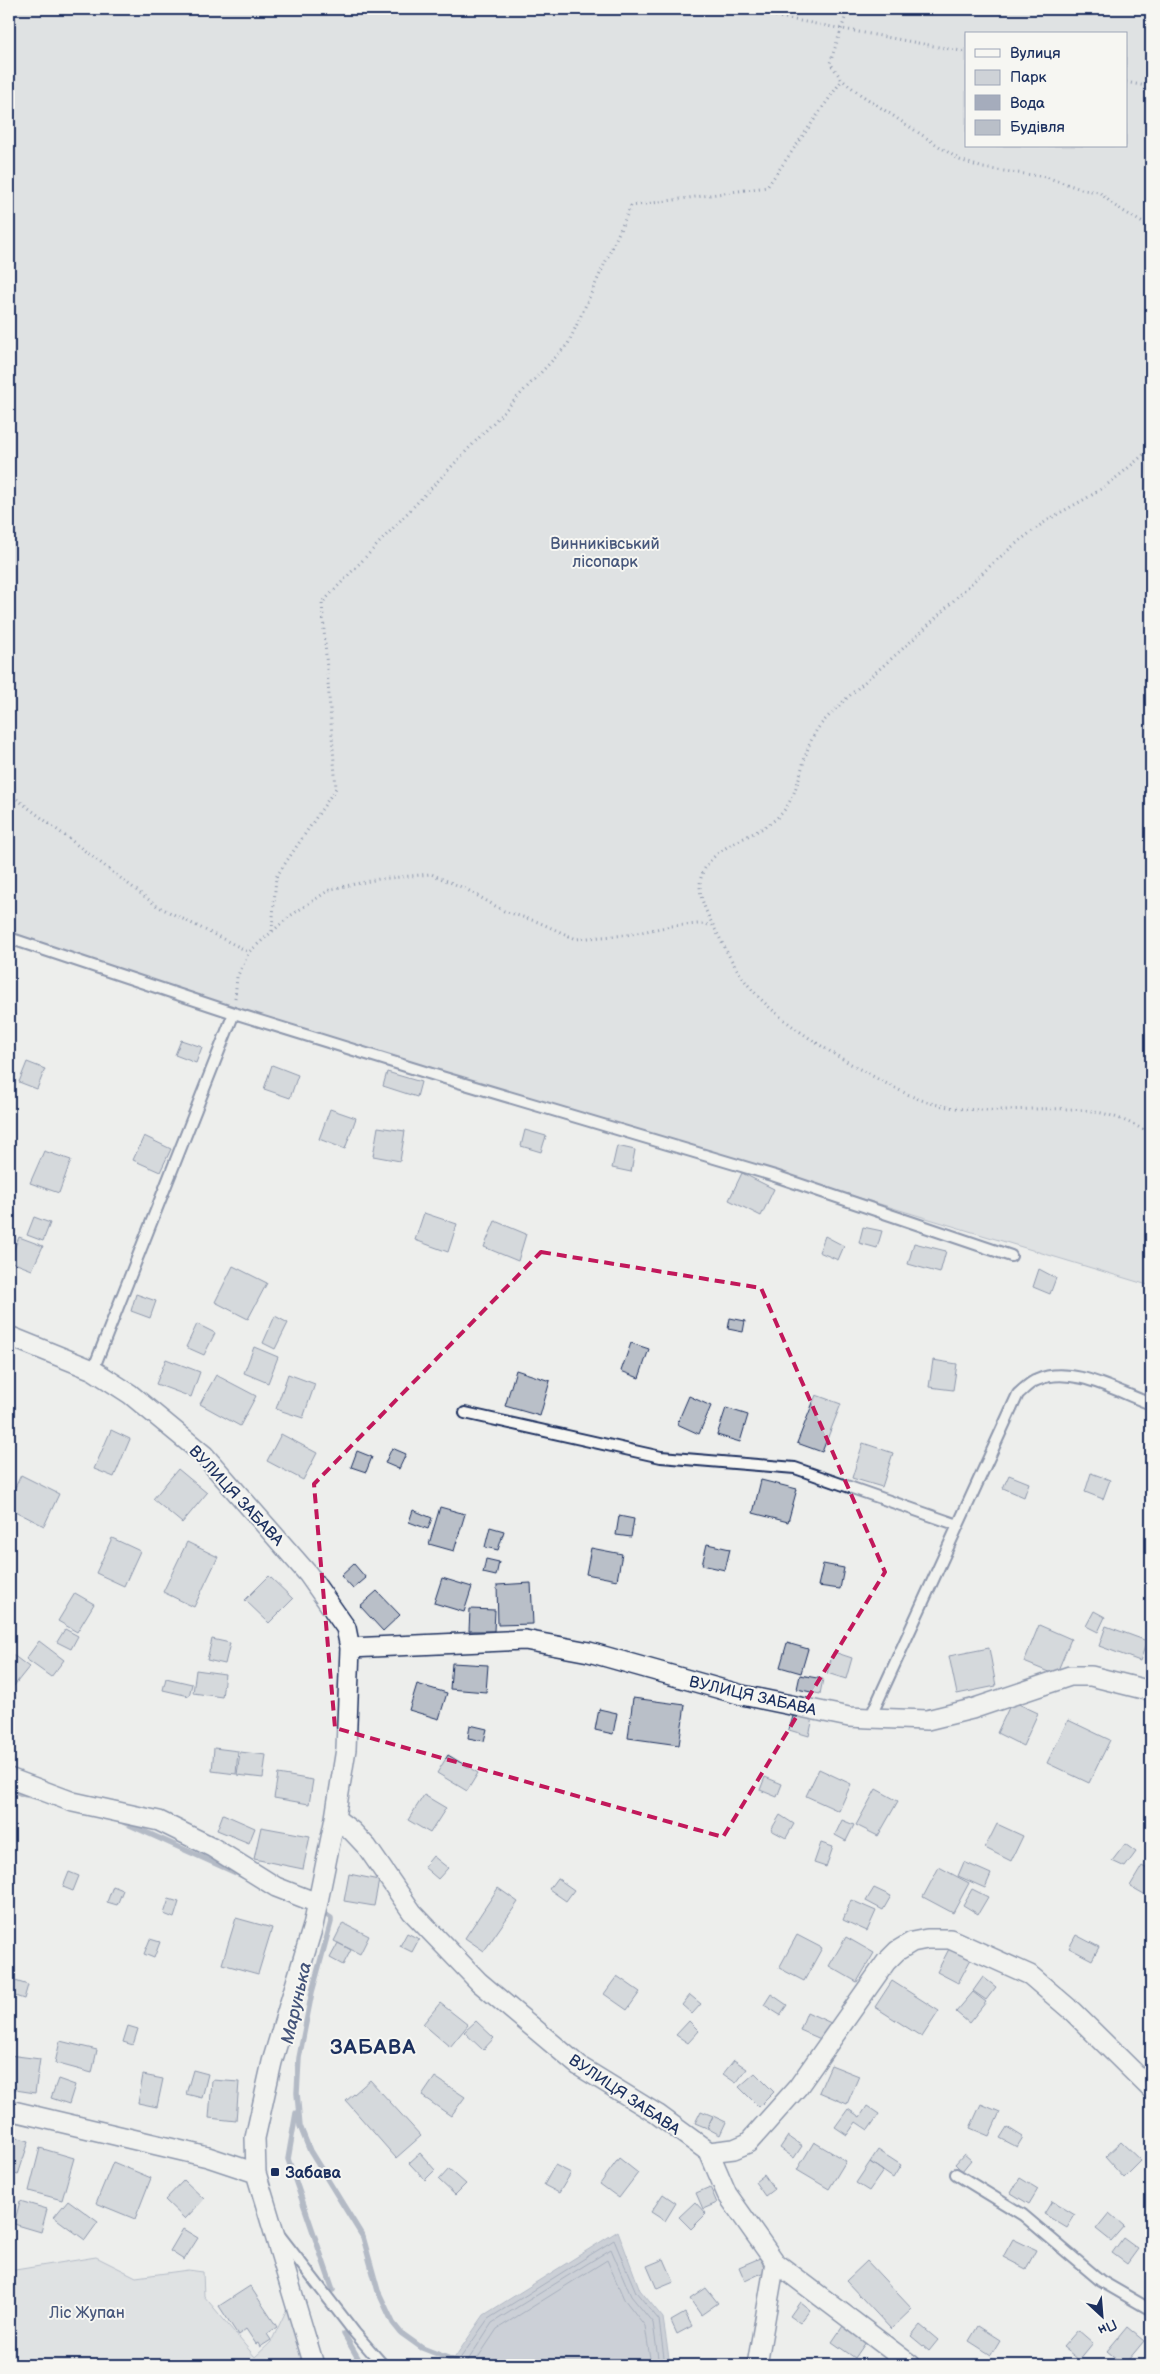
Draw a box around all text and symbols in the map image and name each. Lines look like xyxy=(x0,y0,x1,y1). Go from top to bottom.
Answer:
legend xyxy=(965,32,1128,148)
text: Вулиця xyxy=(1010,44,1061,63)
text: Парк xyxy=(1010,68,1047,87)
text: Вода xyxy=(1010,94,1045,113)
text: Будівля xyxy=(1010,118,1065,137)
park label: Винниківський лісопарк xyxy=(550,535,660,572)
street label: ВУЛИЦЯ ЗАБАВА xyxy=(185,1442,287,1550)
street label: ВУЛИЦЯ ЗАБАВА xyxy=(687,1673,818,1720)
water label: Марунька xyxy=(277,1960,316,2046)
district label: ЗАБАВА xyxy=(330,2035,416,2060)
street label: ВУЛИЦЯ ЗАБАВА xyxy=(565,2051,684,2140)
place label: Забава xyxy=(285,2164,342,2183)
marker: Забава xyxy=(269,2166,281,2178)
north arrow xyxy=(1078,2292,1128,2342)
park label: Ліс Жупан xyxy=(48,2304,125,2323)
text: Пн xyxy=(1095,2316,1120,2339)

